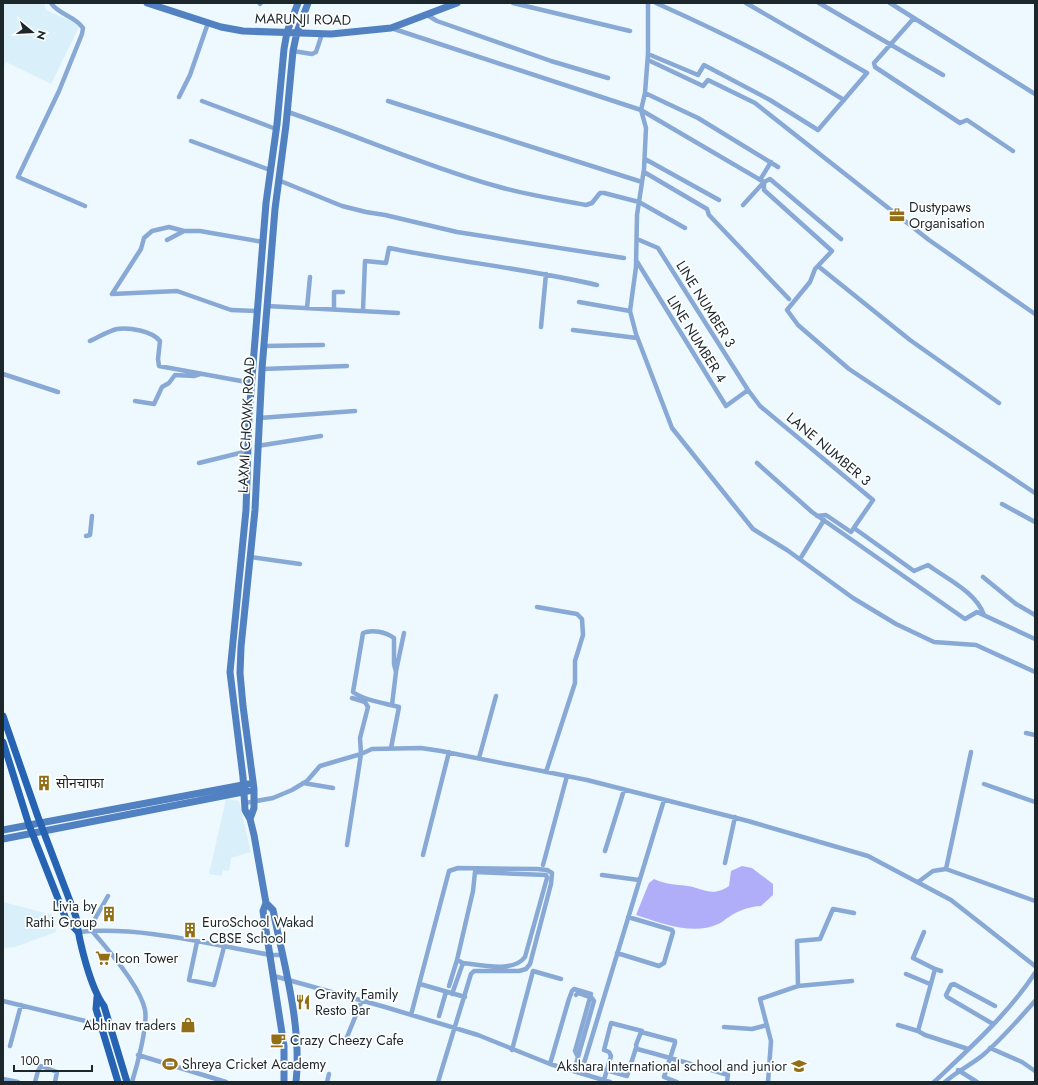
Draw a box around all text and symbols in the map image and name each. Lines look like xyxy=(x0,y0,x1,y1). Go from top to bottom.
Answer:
street label: MARUNJI ROAD xyxy=(255,8,351,30)
north arrow xyxy=(12,12,52,52)
text: N xyxy=(33,28,50,42)
place label: Dustypaws Organisation xyxy=(909,197,985,233)
office icon: Dustypaws Organisation xyxy=(888,206,906,224)
street label: LINE NUMBER 3 xyxy=(671,257,741,351)
street label: LINE NUMBER 4 xyxy=(662,292,732,386)
street label: LAXMI CHOWK ROAD xyxy=(232,356,260,494)
street label: LANE NUMBER 3 xyxy=(782,408,876,491)
place label: सोनचाफा xyxy=(56,773,104,793)
building icon: सोनचाफा xyxy=(35,774,53,792)
place label: Livia by Rathi Group xyxy=(25,896,98,932)
building icon: Livia by Rathi Group xyxy=(100,905,118,923)
place label: EuroSchool Wakad - CBSE School xyxy=(202,912,314,948)
building icon: EuroSchool Wakad - CBSE School xyxy=(181,921,199,939)
place label: Icon Tower xyxy=(115,948,178,968)
supermarket icon: Icon Tower xyxy=(94,949,112,967)
place label: Gravity Family Resto Bar xyxy=(315,984,399,1020)
restaurant icon: Gravity Family Resto Bar xyxy=(294,993,312,1011)
place label: Abhinav traders xyxy=(83,1015,176,1035)
shop icon: Abhinav traders xyxy=(179,1016,197,1034)
place label: Crazy Cheezy Cafe xyxy=(290,1030,404,1050)
cafe icon: Crazy Cheezy Cafe xyxy=(269,1031,287,1049)
scale bar xyxy=(14,1047,92,1073)
text: 100 m xyxy=(20,1052,53,1070)
place label: Shreya Cricket Academy xyxy=(182,1054,327,1074)
sports icon: Shreya Cricket Academy xyxy=(161,1055,179,1073)
place label: Akshara International school and junior xyxy=(557,1056,787,1076)
school or university icon: Akshara International school and junior xyxy=(790,1057,808,1075)

